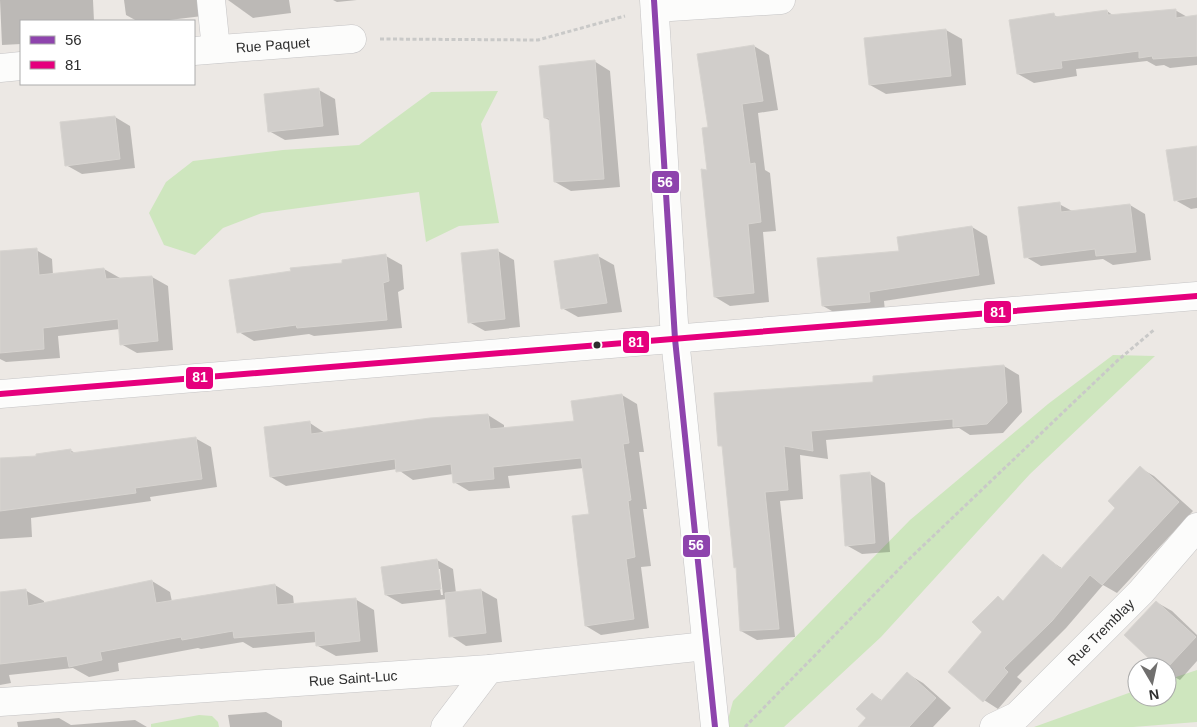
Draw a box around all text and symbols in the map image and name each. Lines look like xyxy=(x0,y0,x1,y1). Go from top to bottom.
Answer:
legend xyxy=(20,20,195,85)
text: 56 xyxy=(65,31,82,48)
street label: Rue Paquet xyxy=(235,34,310,56)
text: 81 xyxy=(65,56,82,73)
line badge: 56 xyxy=(651,170,680,194)
text: 56 xyxy=(657,174,673,190)
line badge: 81 xyxy=(983,300,1012,324)
text: 81 xyxy=(990,304,1006,320)
line badge: 81 xyxy=(622,330,650,354)
text: 81 xyxy=(628,334,644,350)
unlabelled marker xyxy=(592,340,602,350)
line badge: 81 xyxy=(185,366,214,390)
text: 81 xyxy=(192,369,208,385)
line badge: 56 xyxy=(682,534,711,558)
text: 56 xyxy=(688,537,704,553)
street label: Rue Tremblay xyxy=(1064,596,1137,669)
north arrow xyxy=(1127,657,1177,707)
street label: Rue Saint-Luc xyxy=(308,667,398,689)
text: N xyxy=(1148,686,1160,704)

